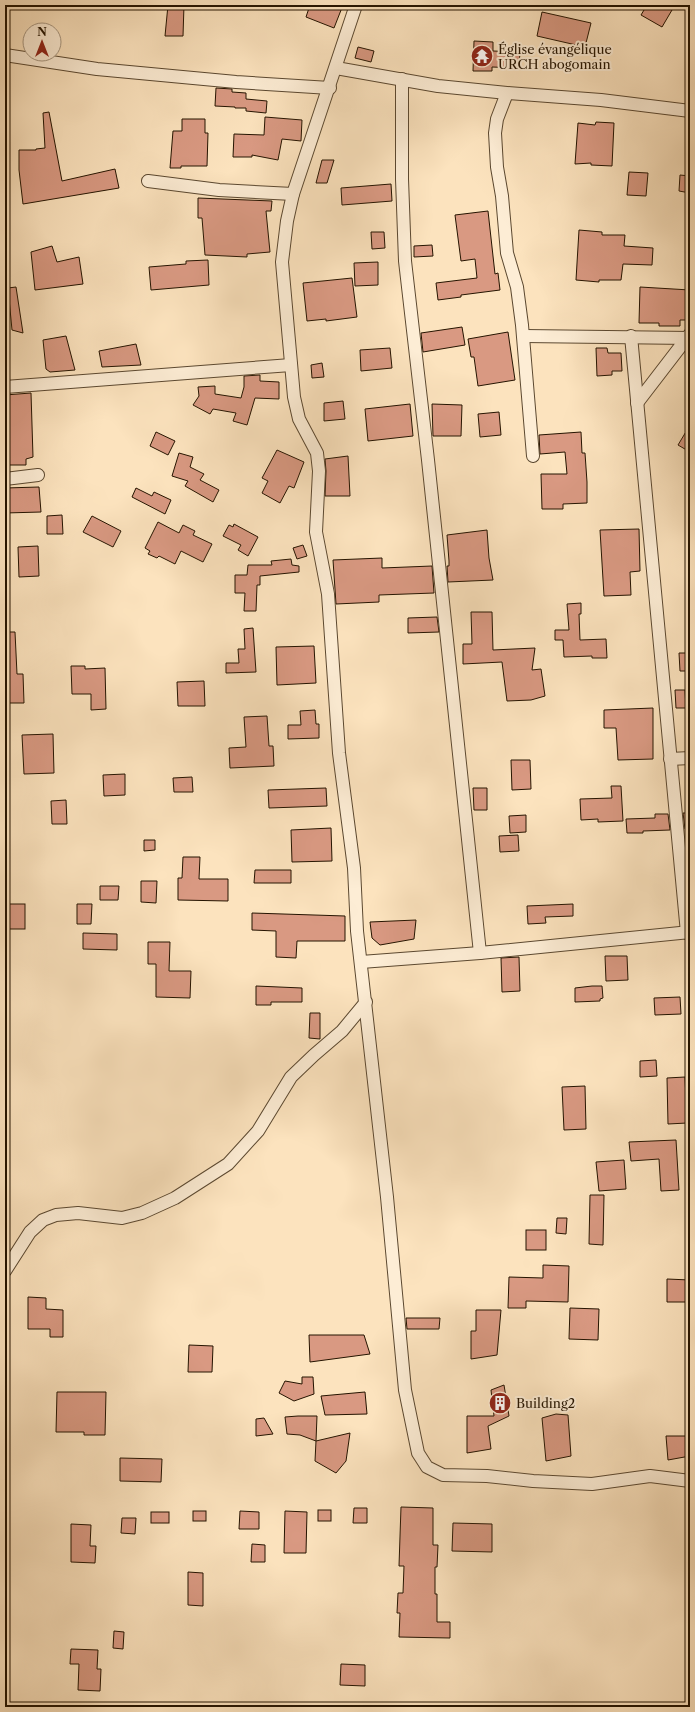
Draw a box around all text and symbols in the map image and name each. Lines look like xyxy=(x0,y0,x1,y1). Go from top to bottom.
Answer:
north arrow xyxy=(22,22,62,62)
text: N xyxy=(37,25,47,39)
place label: Église évangélique URCH abogomain xyxy=(498,41,612,72)
temple icon: Église évangélique URCH abogomain xyxy=(469,43,495,69)
building icon: Building2 xyxy=(487,1390,513,1416)
place label: Building2 xyxy=(516,1395,575,1411)

